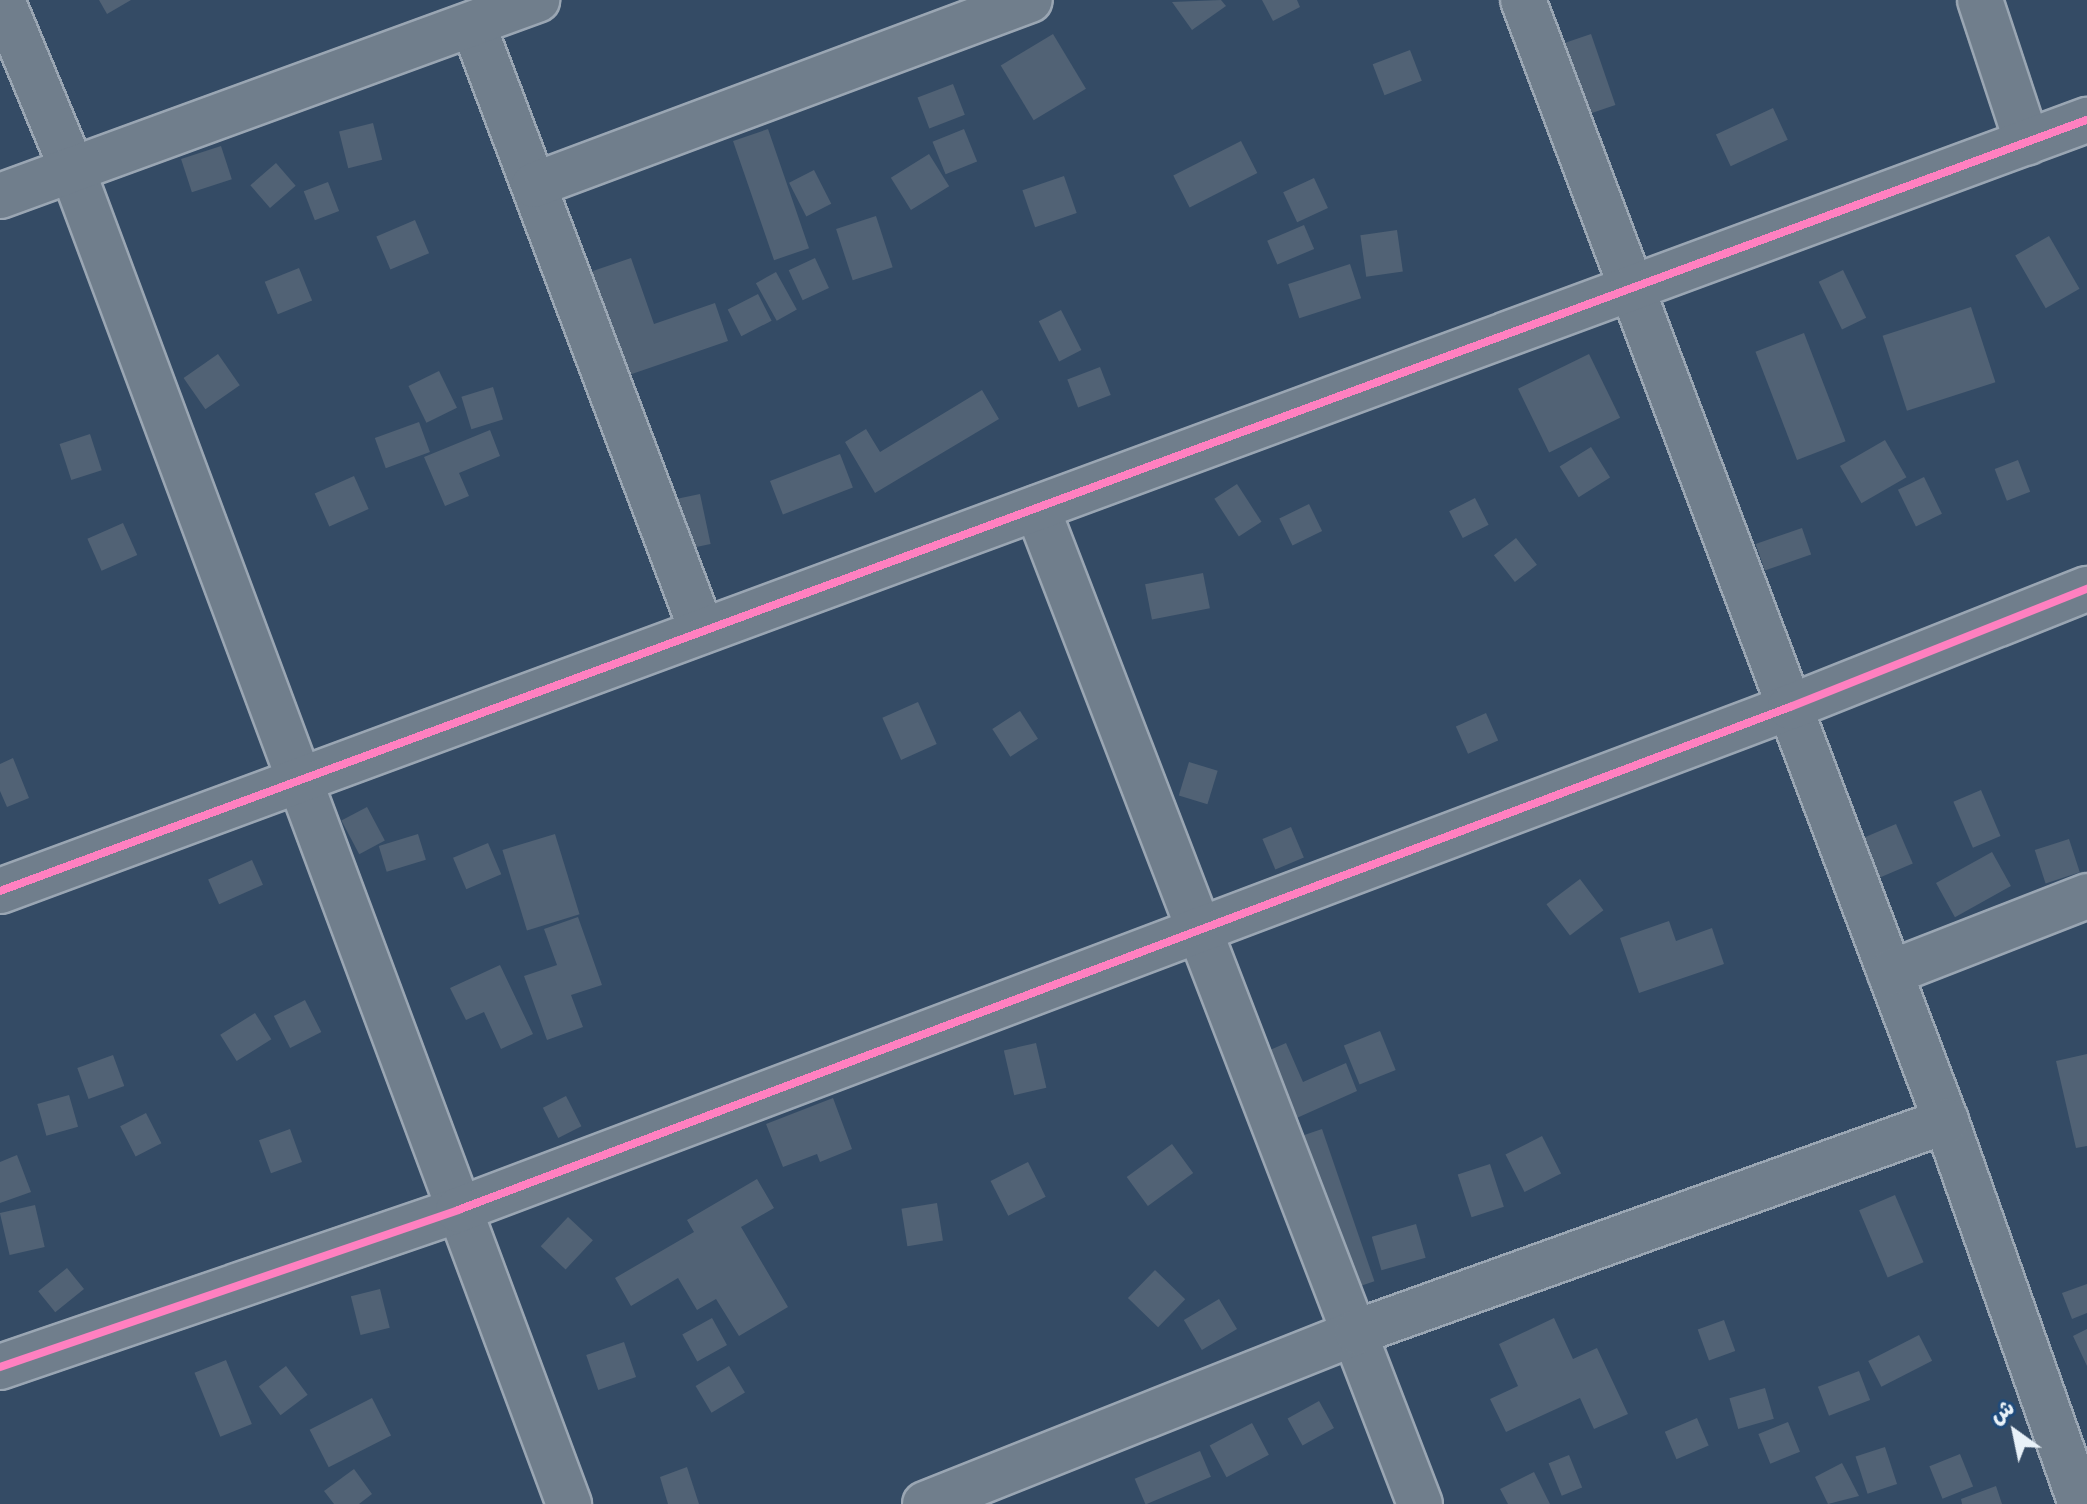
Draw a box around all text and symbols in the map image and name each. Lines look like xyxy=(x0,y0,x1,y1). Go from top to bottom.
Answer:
text: ش xyxy=(1981,1389,2022,1434)
north arrow xyxy=(1975,1392,2055,1472)

